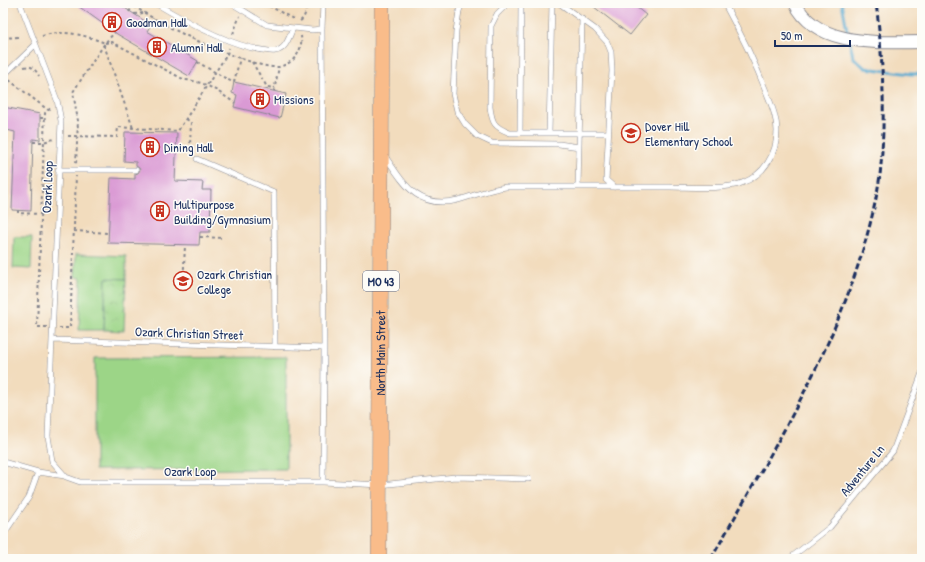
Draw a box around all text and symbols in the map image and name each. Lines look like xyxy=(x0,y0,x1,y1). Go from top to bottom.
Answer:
building icon: Goodman Hall xyxy=(101,11,123,33)
place label: Goodman Hall xyxy=(126,13,188,31)
scale bar xyxy=(775,22,850,48)
text: 50 m xyxy=(781,27,802,44)
building icon: Alumni Hall xyxy=(146,36,168,58)
place label: Alumni Hall xyxy=(171,38,224,56)
building icon: Missions xyxy=(249,88,271,110)
place label: Missions xyxy=(274,90,314,108)
place label: Dover Hill Elementary School xyxy=(645,117,733,150)
school or university icon: Dover Hill Elementary School xyxy=(620,122,642,144)
building icon: Dining Hall xyxy=(139,136,161,158)
place label: Dining Hall xyxy=(164,138,214,156)
street label: Ozark Loop xyxy=(37,160,57,213)
place label: Multipurpose Building/Gymnasium xyxy=(174,195,271,228)
building icon: Multipurpose Building/Gymnasium xyxy=(149,200,171,222)
place label: Ozark Christian College xyxy=(197,265,272,298)
school or university icon: Ozark Christian College xyxy=(172,270,194,292)
road number: MO 43 xyxy=(363,271,399,291)
street label: North Main Street xyxy=(371,310,389,396)
street label: Ozark Christian Street xyxy=(135,322,244,344)
street label: Adventure Ln xyxy=(836,440,888,499)
street label: Ozark Loop xyxy=(164,462,217,480)

